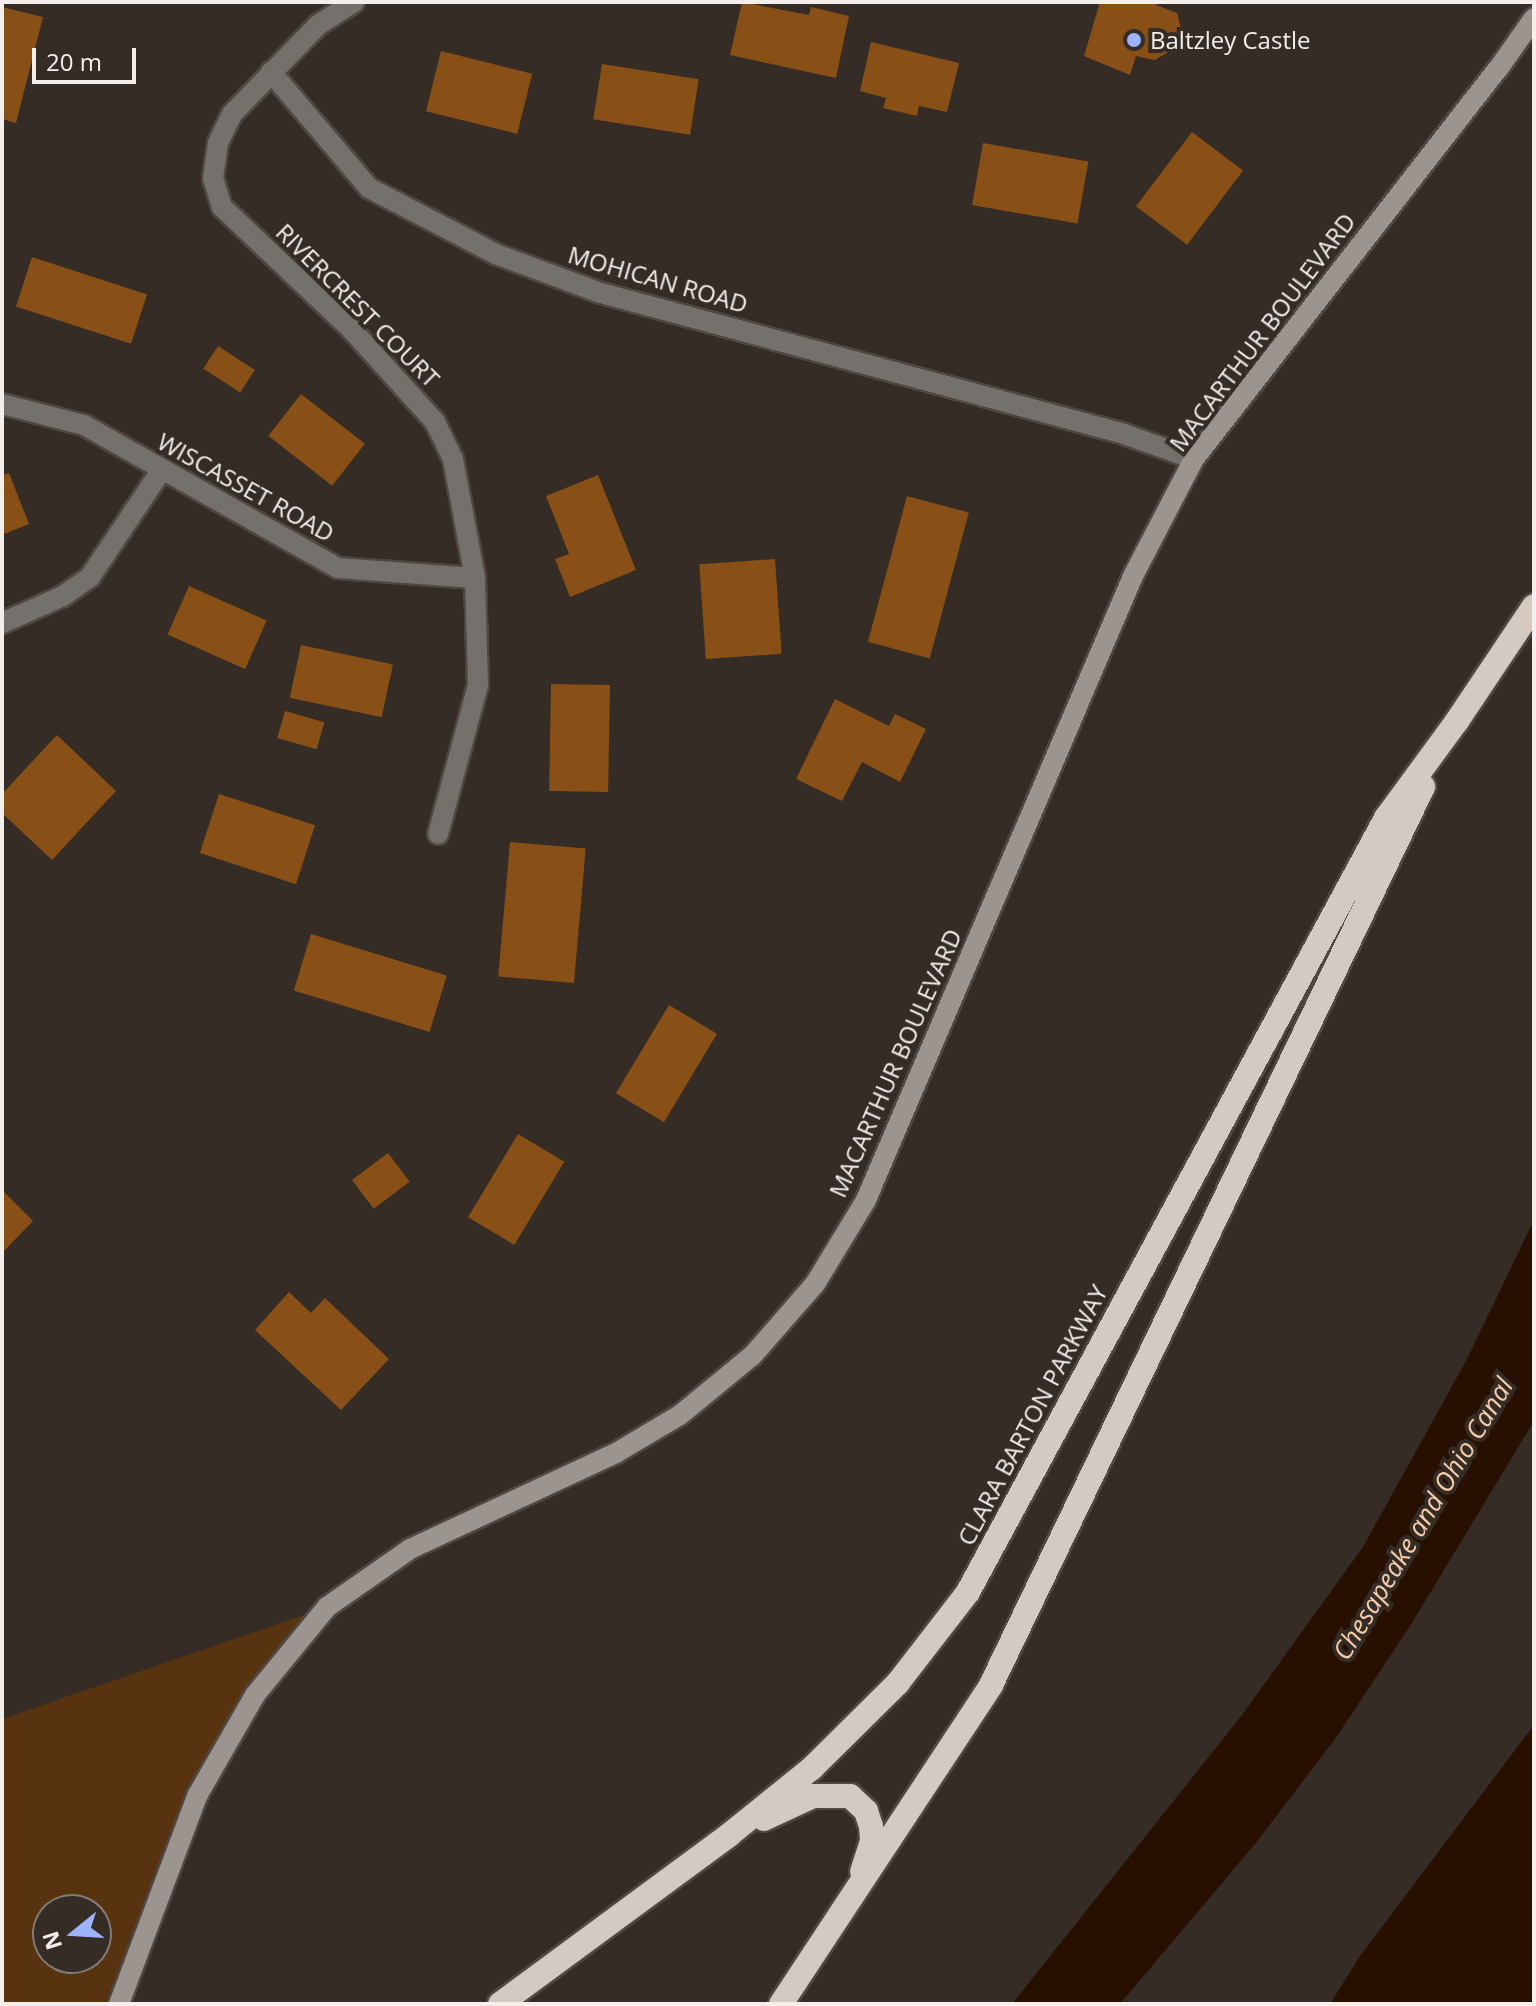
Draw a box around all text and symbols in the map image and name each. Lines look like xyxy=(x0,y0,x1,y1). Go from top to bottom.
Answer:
place label: Baltzley Castle xyxy=(1150,26,1310,54)
marker: Baltzley Castle xyxy=(1125,31,1143,49)
scale bar xyxy=(36,32,140,82)
text: 20 m xyxy=(46,45,102,78)
street label: MACARTHUR BOULEVARD xyxy=(1163,207,1361,457)
street label: RIVERCREST COURT xyxy=(270,217,446,393)
street label: MOHICAN ROAD xyxy=(565,240,751,318)
street label: WISCASSET ROAD xyxy=(153,427,339,547)
street label: MACARTHUR BOULEVARD xyxy=(823,924,967,1202)
street label: CLARA BARTON PARKWAY xyxy=(951,1280,1113,1550)
water label: Chesapeake and Ohio Canal xyxy=(1326,1372,1520,1666)
north arrow xyxy=(32,1894,112,1974)
text: N xyxy=(34,1928,68,1954)

